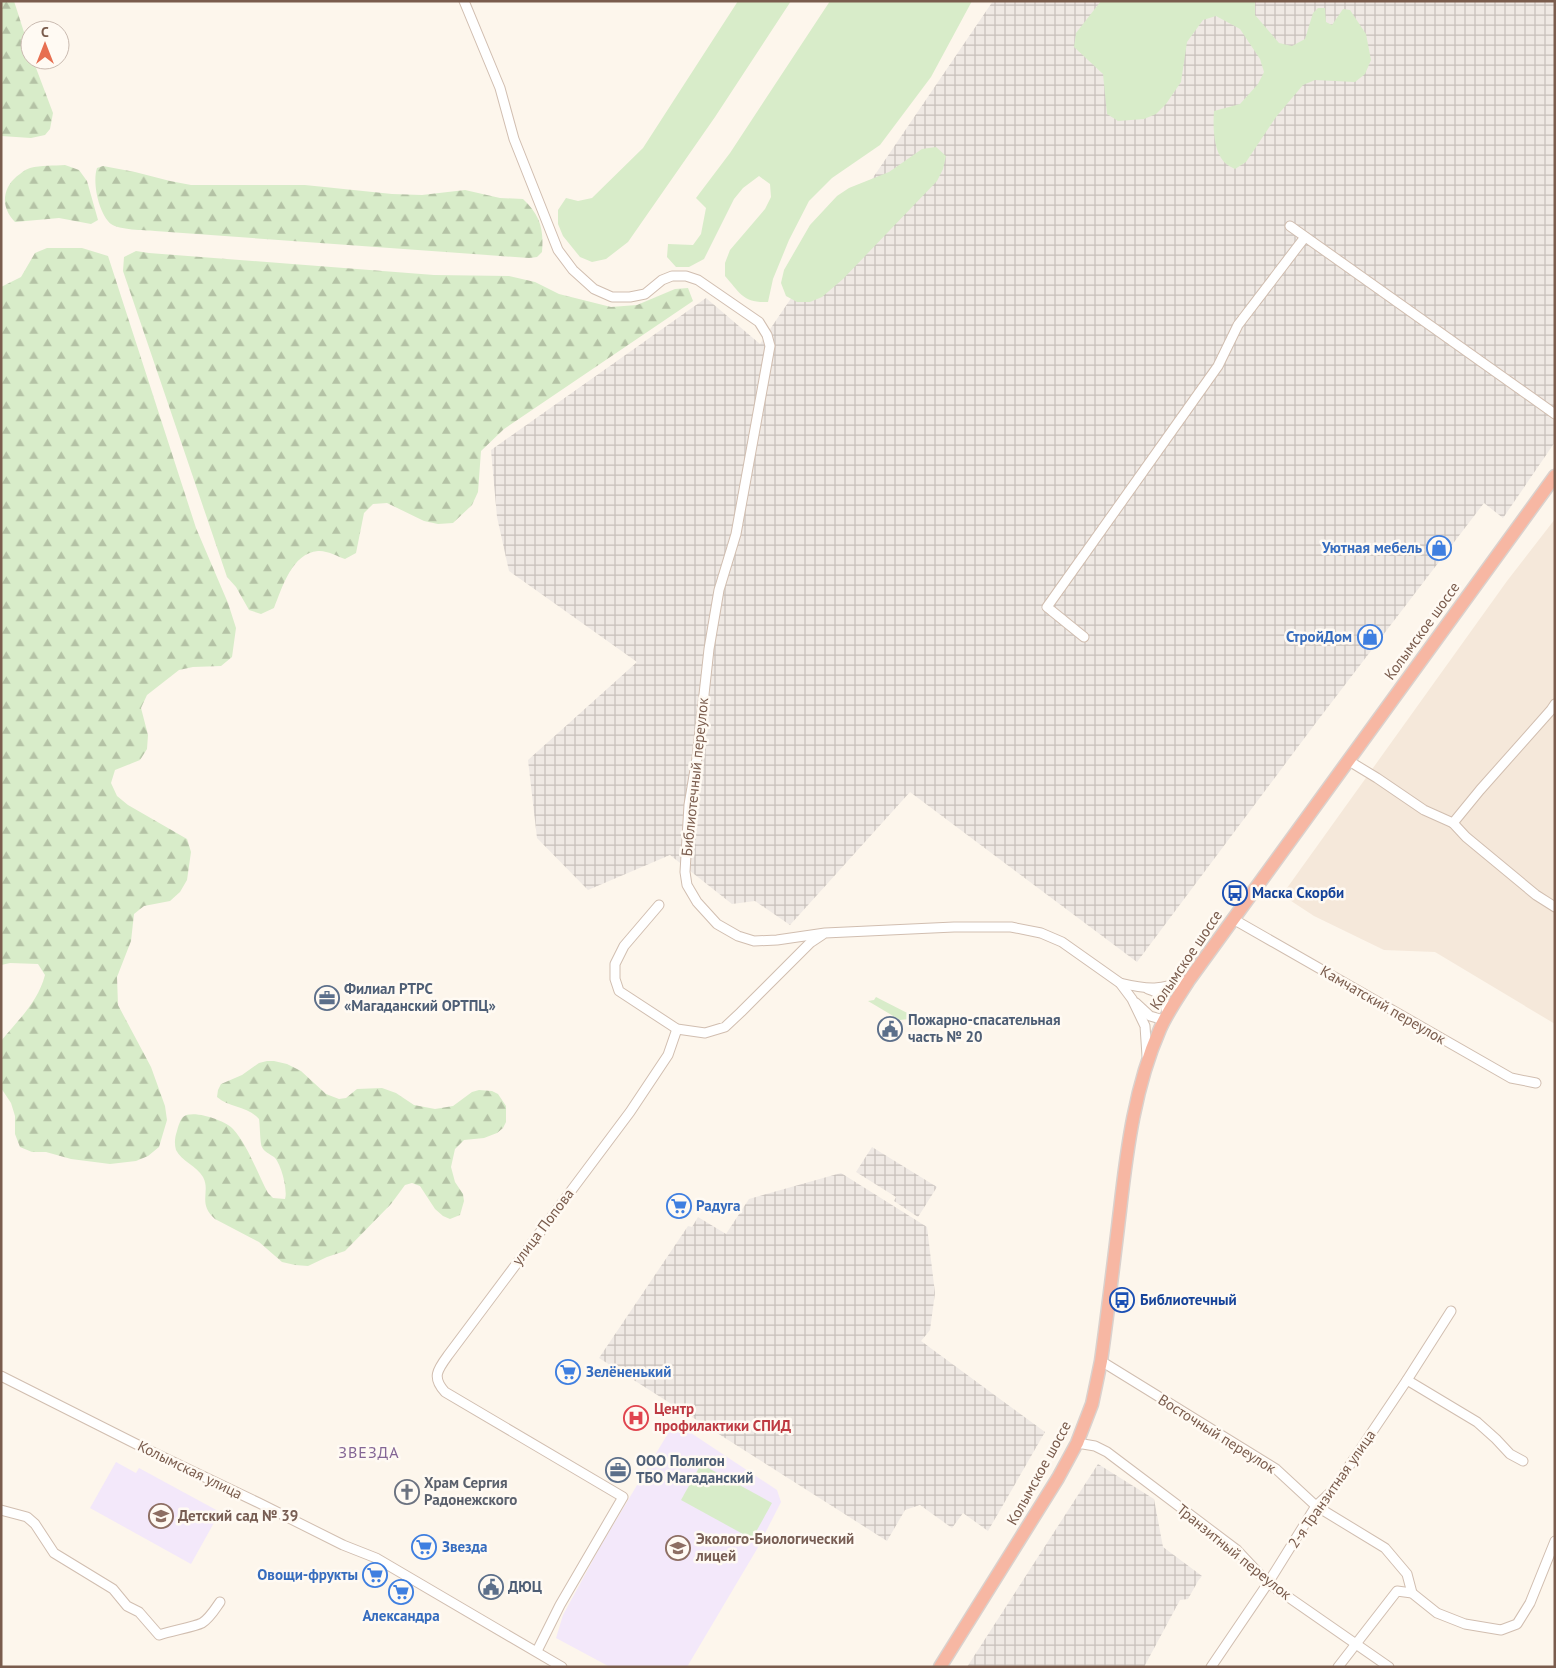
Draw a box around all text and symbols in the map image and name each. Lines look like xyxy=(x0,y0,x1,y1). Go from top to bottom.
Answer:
north arrow xyxy=(20,20,70,70)
text: С xyxy=(41,23,49,41)
shop icon: Уютная мебель xyxy=(1426,535,1452,561)
place label: Уютная мебель xyxy=(1321,538,1423,557)
street label: Колымское шоссе xyxy=(1380,578,1463,683)
shop icon: СтройДом xyxy=(1357,624,1383,650)
place label: СтройДом xyxy=(1286,627,1352,646)
street label: Библиотечный переулок xyxy=(677,696,712,857)
bus stop icon: Маска Скорби xyxy=(1222,880,1248,906)
place label: Маска Скорби xyxy=(1252,883,1344,902)
street label: Колымское шоссе xyxy=(1145,906,1226,1013)
street label: Камчатский переулок xyxy=(1317,961,1450,1049)
place label: Филиал РТРС «Магаданский ОРТПЦ» xyxy=(344,979,496,1015)
office icon: Филиал РТРС «Магаданский ОРТПЦ» xyxy=(314,985,340,1011)
place label: Пожарно-спасательная часть № 20 xyxy=(908,1010,1061,1046)
public building icon: Пожарно-спасательная часть № 20 xyxy=(877,1016,903,1042)
street label: улица Попова xyxy=(508,1185,578,1269)
supermarket icon: Радуга xyxy=(666,1193,692,1219)
place label: Радуга xyxy=(696,1196,740,1215)
bus stop icon: Библиотечный xyxy=(1109,1287,1135,1313)
place label: Библиотечный xyxy=(1140,1290,1237,1309)
supermarket icon: Зелёненький xyxy=(555,1359,581,1385)
place label: Зелёненький xyxy=(586,1362,671,1381)
street label: Восточный переулок xyxy=(1155,1390,1280,1478)
place label: Центр профилактики СПИД xyxy=(654,1399,792,1435)
hospital icon: Центр профилактики СПИД xyxy=(623,1405,649,1431)
street label: Колымское шоссе xyxy=(1002,1417,1075,1528)
street label: 2-я Транзитная улица xyxy=(1284,1426,1380,1552)
street label: Колымская улица xyxy=(135,1436,246,1503)
district label: ЗВЕЗДА xyxy=(338,1442,400,1462)
place label: ООО Полигон ТБО Магаданский xyxy=(636,1451,753,1487)
office icon: ООО Полигон ТБО Магаданский xyxy=(605,1457,631,1483)
place label: Храм Сергия Радонежского xyxy=(424,1473,517,1509)
church icon: Храм Сергия Радонежского xyxy=(394,1479,420,1505)
street label: Транзитный переулок xyxy=(1173,1500,1296,1604)
school or university icon: Детский сад № 39 xyxy=(148,1503,174,1529)
place label: Детский сад № 39 xyxy=(178,1506,298,1525)
place label: Эколого-Биологический лицей xyxy=(695,1529,854,1565)
supermarket icon: Звезда xyxy=(411,1534,437,1560)
school or university icon: Эколого-Биологический лицей xyxy=(665,1535,691,1561)
place label: Звезда xyxy=(442,1537,488,1556)
supermarket icon: Овощи-фрукты xyxy=(362,1562,388,1588)
place label: Овощи-фрукты xyxy=(257,1565,358,1584)
public building icon: ДЮЦ xyxy=(478,1574,504,1600)
place label: ДЮЦ xyxy=(508,1577,542,1596)
supermarket icon: Александра xyxy=(388,1579,414,1605)
place label: Александра xyxy=(362,1606,440,1625)

